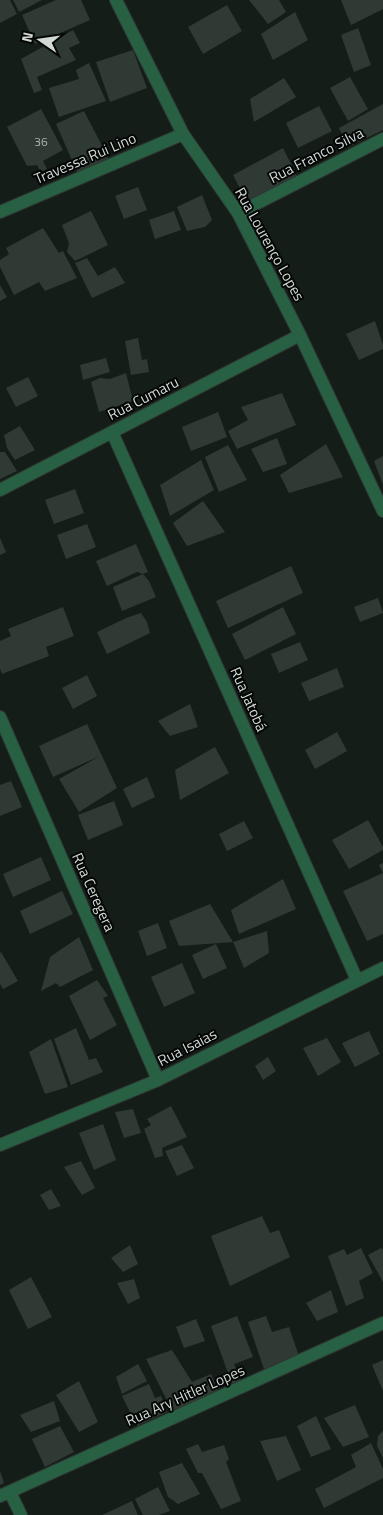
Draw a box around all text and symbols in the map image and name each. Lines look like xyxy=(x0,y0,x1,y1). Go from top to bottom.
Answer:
north arrow xyxy=(15,15,65,65)
text: N xyxy=(16,30,38,44)
street label: Rua Franco Silva xyxy=(265,121,368,189)
street label: Travessa Rui Lino xyxy=(30,126,140,190)
house number: 36 xyxy=(34,132,48,151)
street label: Rua Lourenço Lopes xyxy=(229,183,311,305)
street label: Rua Cumaru xyxy=(103,370,183,426)
street label: Rua Jatobá xyxy=(225,663,274,735)
street label: Rua Ceregera xyxy=(66,849,122,936)
street label: Rua Isaias xyxy=(153,1022,221,1072)
street label: Rua Ary Hitler Lopes xyxy=(122,1358,248,1432)

